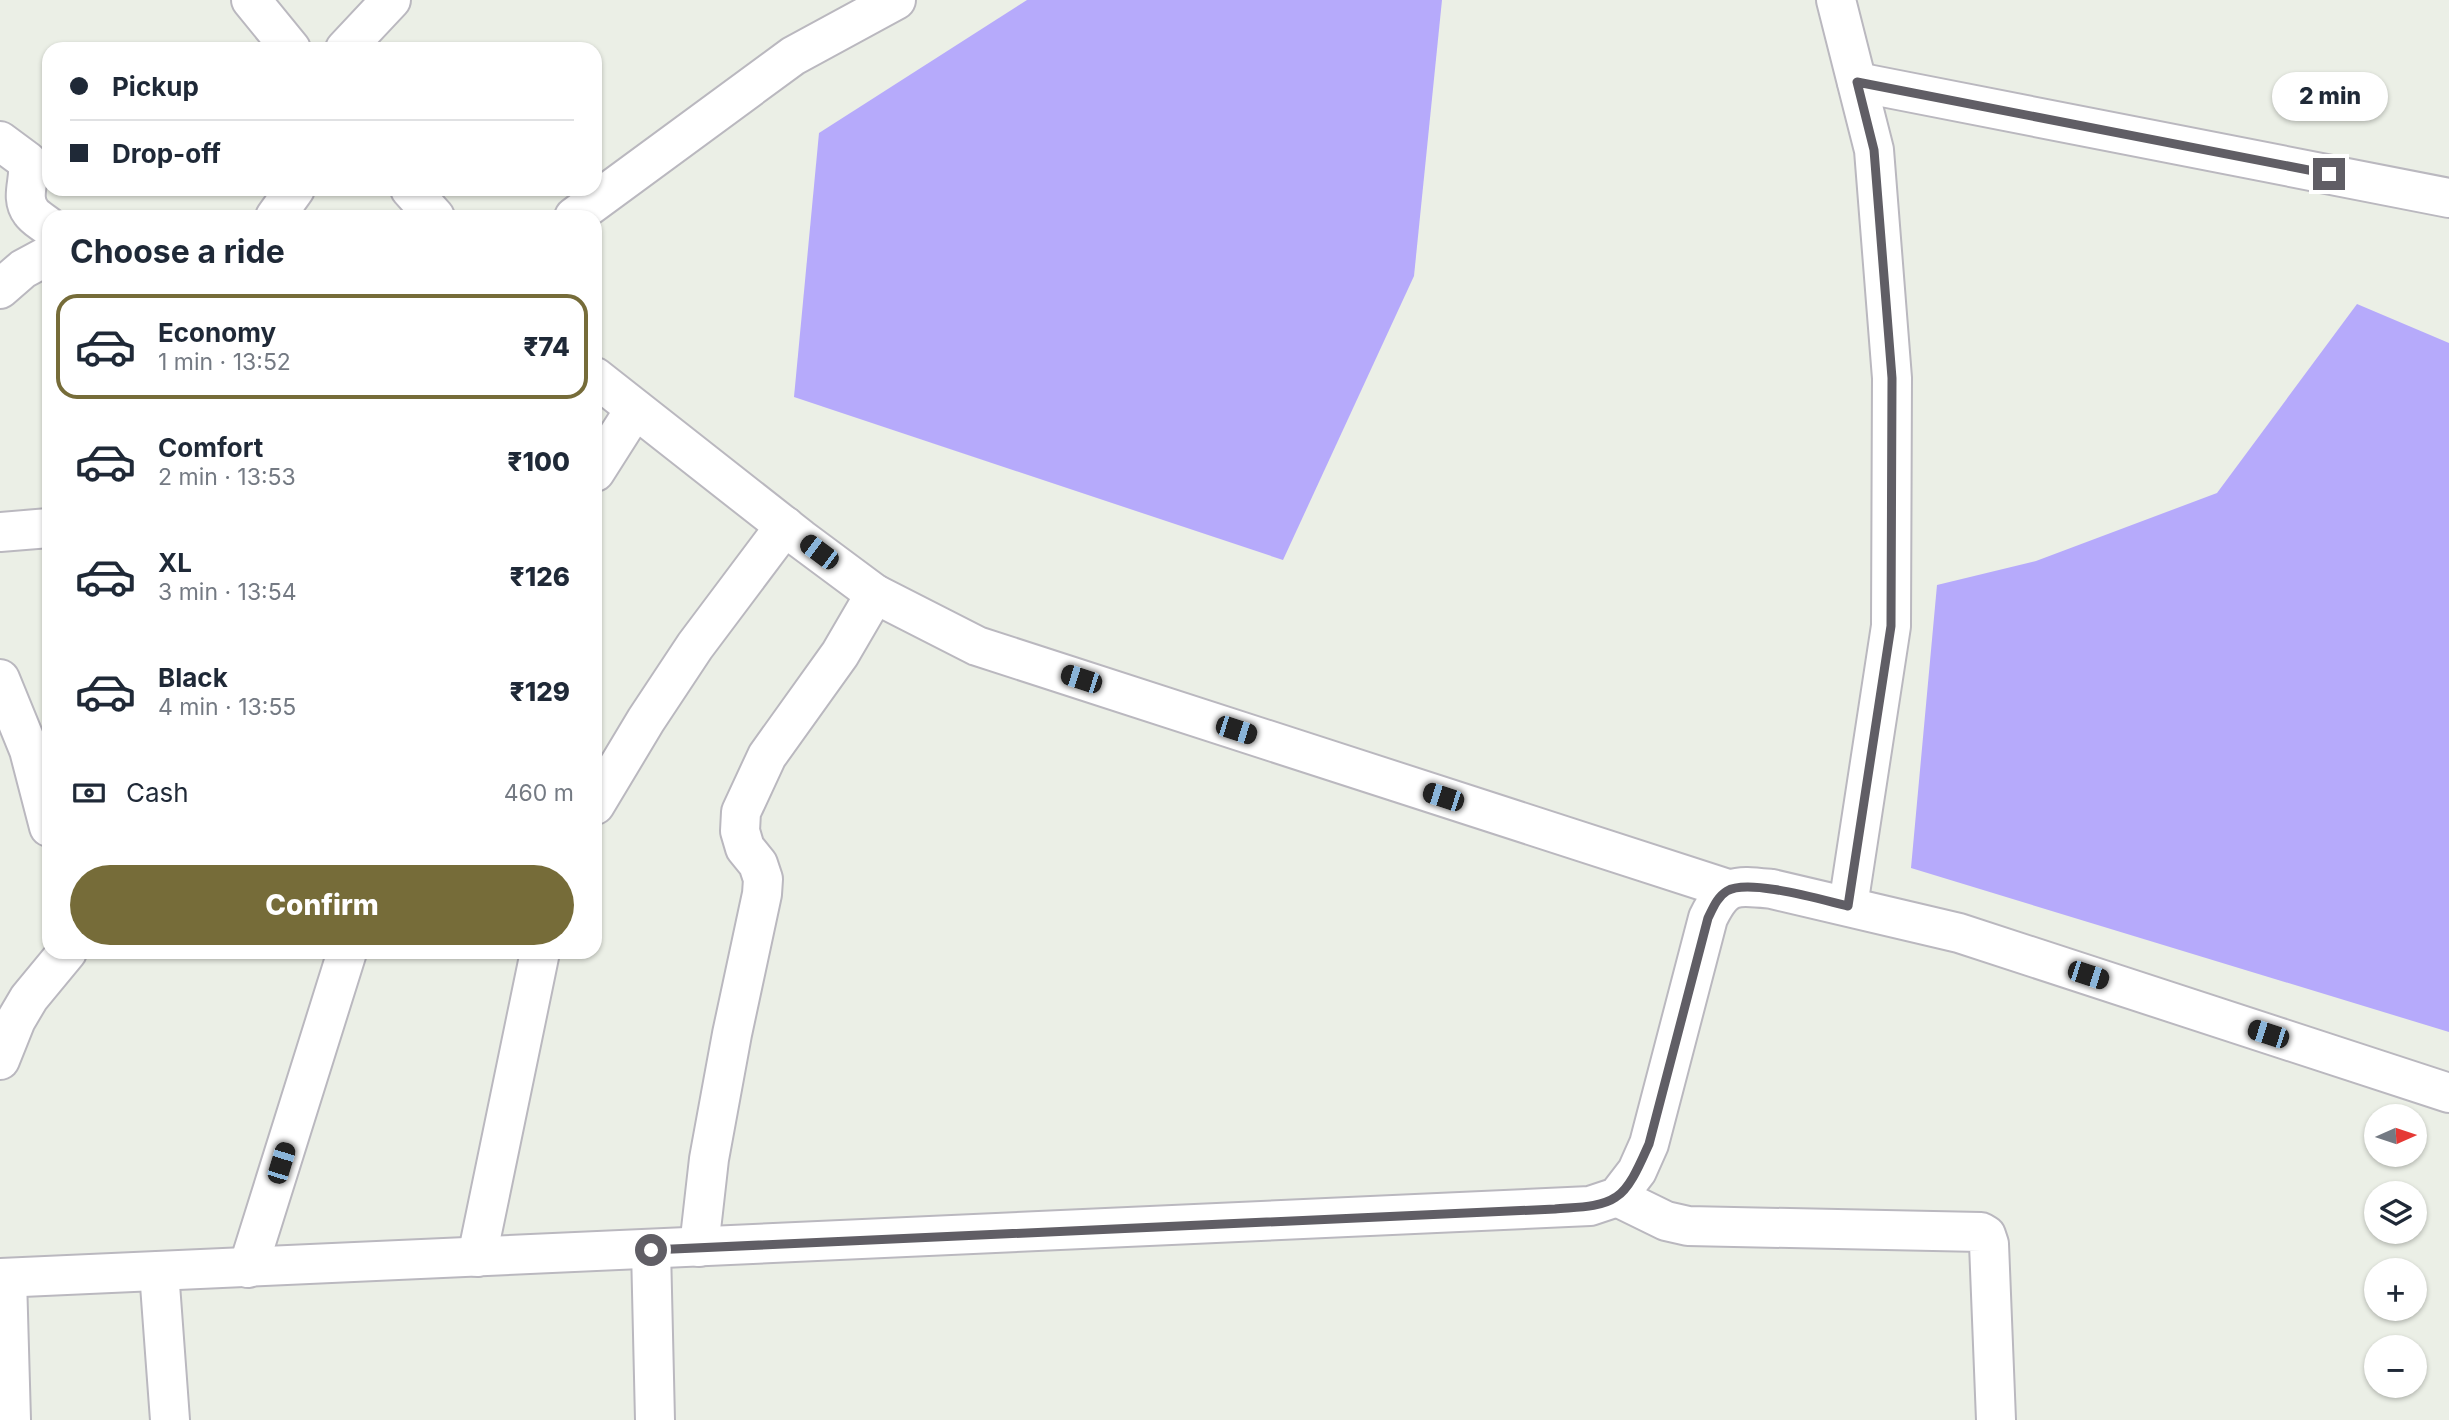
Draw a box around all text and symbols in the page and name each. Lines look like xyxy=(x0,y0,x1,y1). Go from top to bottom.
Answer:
text: Pickup xyxy=(112,71,199,102)
callout: 2 min xyxy=(2271,72,2387,122)
text: 2 min xyxy=(2299,82,2361,110)
text: Drop-off xyxy=(112,138,221,169)
route end xyxy=(2313,158,2345,190)
text: Choose a ride xyxy=(70,232,285,271)
icon: car xyxy=(74,315,137,378)
text: Economy xyxy=(158,317,276,348)
text: ₹74 xyxy=(523,331,570,362)
text: 1 min · 13:52 xyxy=(158,348,291,376)
icon: car xyxy=(74,430,137,493)
text: Comfort xyxy=(158,432,263,463)
text: ₹100 xyxy=(507,446,570,477)
text: 2 min · 13:53 xyxy=(158,463,296,491)
car xyxy=(796,531,843,573)
icon: car xyxy=(74,545,137,608)
text: XL xyxy=(158,547,192,578)
text: ₹126 xyxy=(510,561,570,592)
text: 3 min · 13:54 xyxy=(158,578,297,606)
icon: car xyxy=(74,660,137,723)
text: Black xyxy=(158,662,228,693)
car xyxy=(1058,663,1105,695)
text: ₹129 xyxy=(510,676,570,707)
text: 4 min · 13:55 xyxy=(158,693,296,721)
car xyxy=(1213,714,1260,746)
icon: cash xyxy=(70,774,108,812)
text: Cash xyxy=(126,777,189,808)
text: 460 m xyxy=(504,779,574,807)
car xyxy=(1420,781,1467,813)
button: Confirm xyxy=(70,865,574,945)
car xyxy=(2065,959,2112,991)
car xyxy=(2245,1018,2292,1050)
north arrow xyxy=(2364,1104,2427,1167)
map controls xyxy=(2364,1104,2427,1398)
car xyxy=(265,1140,298,1186)
button: layers xyxy=(2364,1181,2427,1244)
route start xyxy=(635,1234,667,1266)
button: + xyxy=(2364,1258,2427,1321)
button: − xyxy=(2364,1335,2427,1398)

